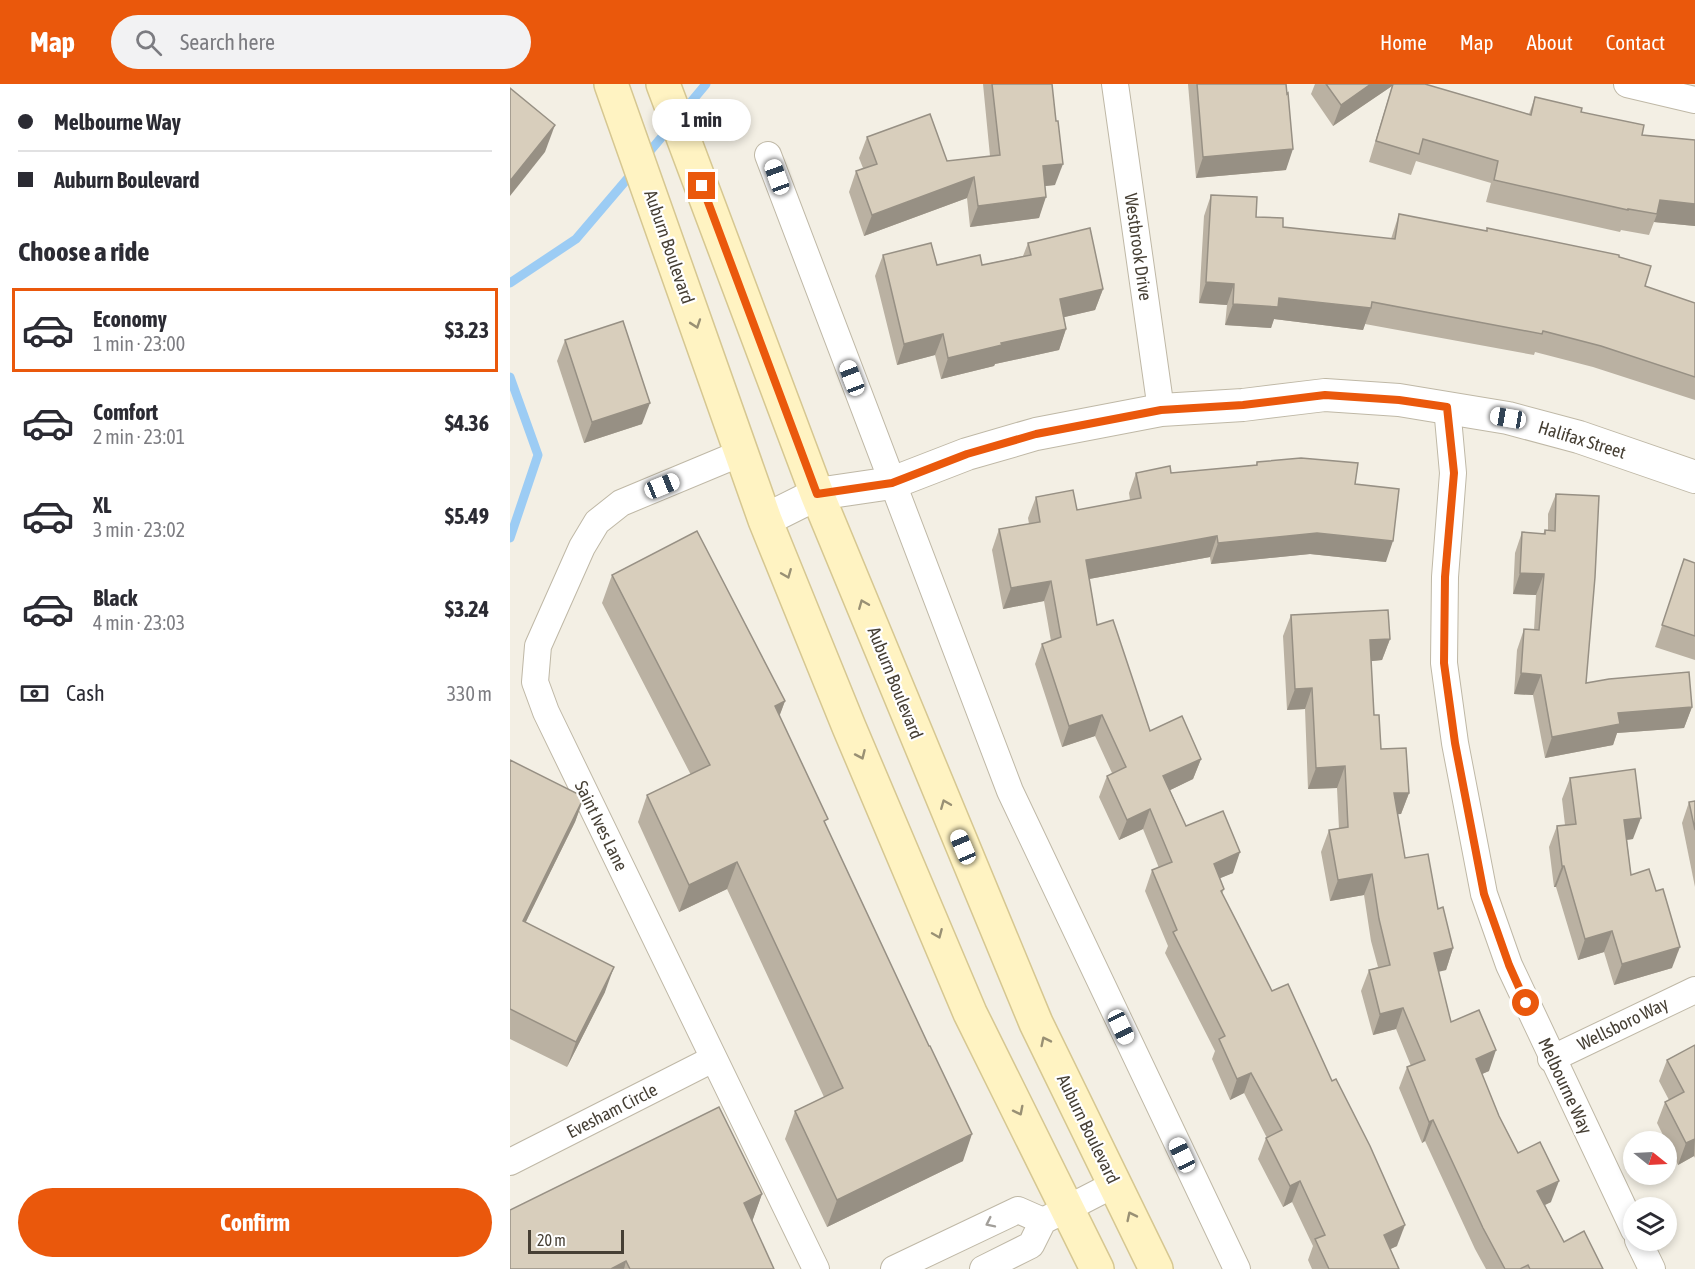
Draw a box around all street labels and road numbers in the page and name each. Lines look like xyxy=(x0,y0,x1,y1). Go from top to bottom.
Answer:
street label: Auburn Boulevard xyxy=(640,187,699,306)
street label: Westbrook Drive xyxy=(1121,192,1156,302)
street label: Halifax Street xyxy=(1536,416,1628,463)
street label: Auburn Boulevard xyxy=(863,624,927,742)
street label: Saint Ives Lane xyxy=(571,777,632,874)
street label: Wellsboro Way xyxy=(1574,993,1671,1054)
street label: Melbourne Way xyxy=(1534,1034,1597,1137)
street label: Auburn Boulevard xyxy=(1053,1071,1124,1187)
street label: Evesham Circle xyxy=(563,1079,661,1142)

